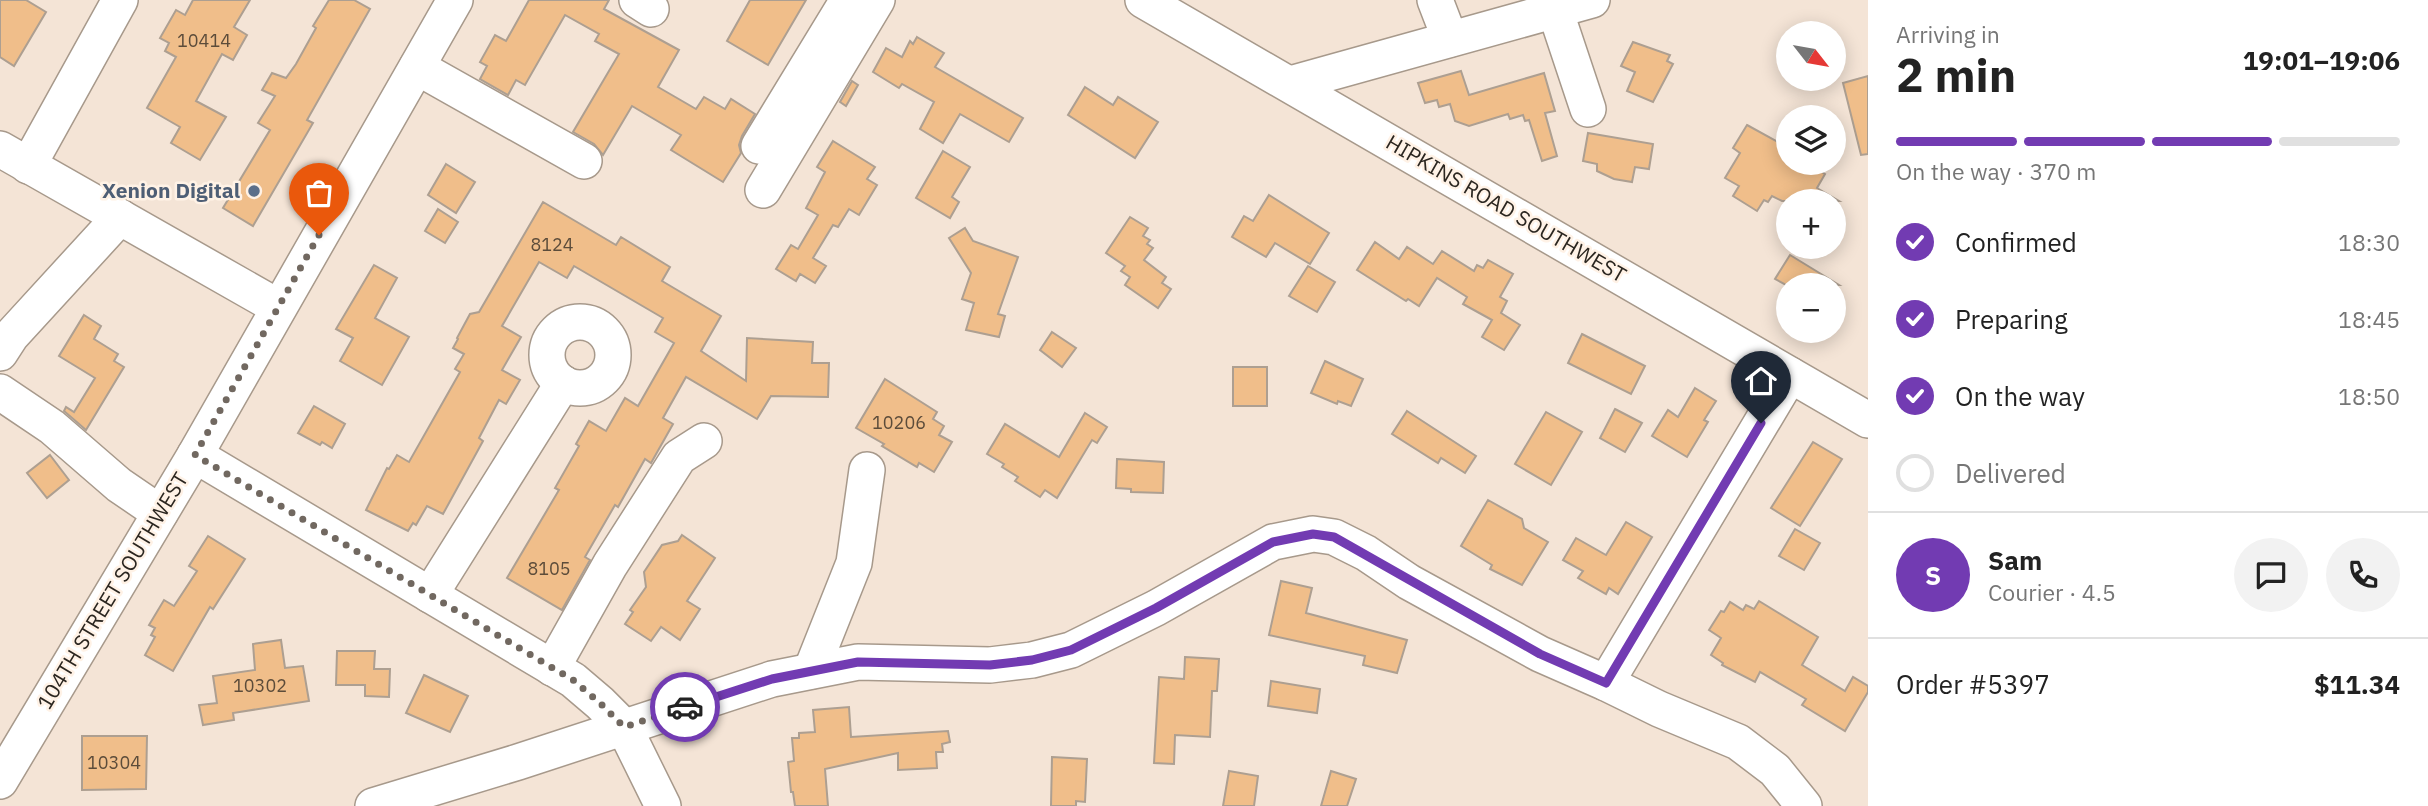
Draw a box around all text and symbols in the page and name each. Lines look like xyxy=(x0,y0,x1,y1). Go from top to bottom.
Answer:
text: Arriving in xyxy=(1896,19,2000,49)
north arrow xyxy=(1776,21,1846,91)
map controls xyxy=(1776,21,1846,343)
house number: 10414 xyxy=(177,29,231,52)
text: 19:01–19:06 xyxy=(2243,43,2400,77)
text: 2 min xyxy=(1896,45,2016,105)
button: layers xyxy=(1776,105,1846,175)
street label: HIPKINS ROAD SOUTHWEST xyxy=(1381,128,1632,289)
text: On the way · 370 m xyxy=(1896,156,2096,186)
pin xyxy=(289,163,349,235)
icon: bag xyxy=(300,174,338,212)
place label: Xenion Digital xyxy=(102,176,240,204)
marker: Xenion Digital xyxy=(246,183,262,199)
button: + xyxy=(1776,189,1846,259)
icon: check xyxy=(1896,223,1934,261)
text: Confirmed xyxy=(1955,225,2077,259)
text: 18:30 xyxy=(2338,227,2400,257)
house number: 8124 xyxy=(530,233,574,256)
button: − xyxy=(1776,273,1846,343)
icon: check xyxy=(1896,300,1934,338)
text: Preparing xyxy=(1955,302,2068,336)
text: 18:45 xyxy=(2338,304,2400,334)
pin xyxy=(1731,351,1791,423)
icon: home xyxy=(1742,362,1780,400)
icon: check xyxy=(1896,377,1934,415)
text: On the way xyxy=(1955,379,2085,413)
text: 18:50 xyxy=(2338,381,2400,411)
house number: 10206 xyxy=(872,411,926,434)
text: Delivered xyxy=(1955,456,2066,490)
street label: 104TH STREET SOUTHWEST xyxy=(30,467,194,714)
button: chat xyxy=(2234,538,2308,612)
button: phone xyxy=(2326,538,2400,612)
text: Sam xyxy=(1988,543,2042,577)
house number: 8105 xyxy=(527,557,571,580)
text: S xyxy=(1925,558,1941,592)
text: Courier · 4.5 xyxy=(1988,577,2116,607)
text: Order #5397 xyxy=(1896,667,2050,701)
text: $11.34 xyxy=(2314,667,2400,701)
courier xyxy=(650,672,720,742)
house number: 10302 xyxy=(233,674,287,697)
icon: car xyxy=(666,688,704,726)
house number: 10304 xyxy=(87,751,141,774)

